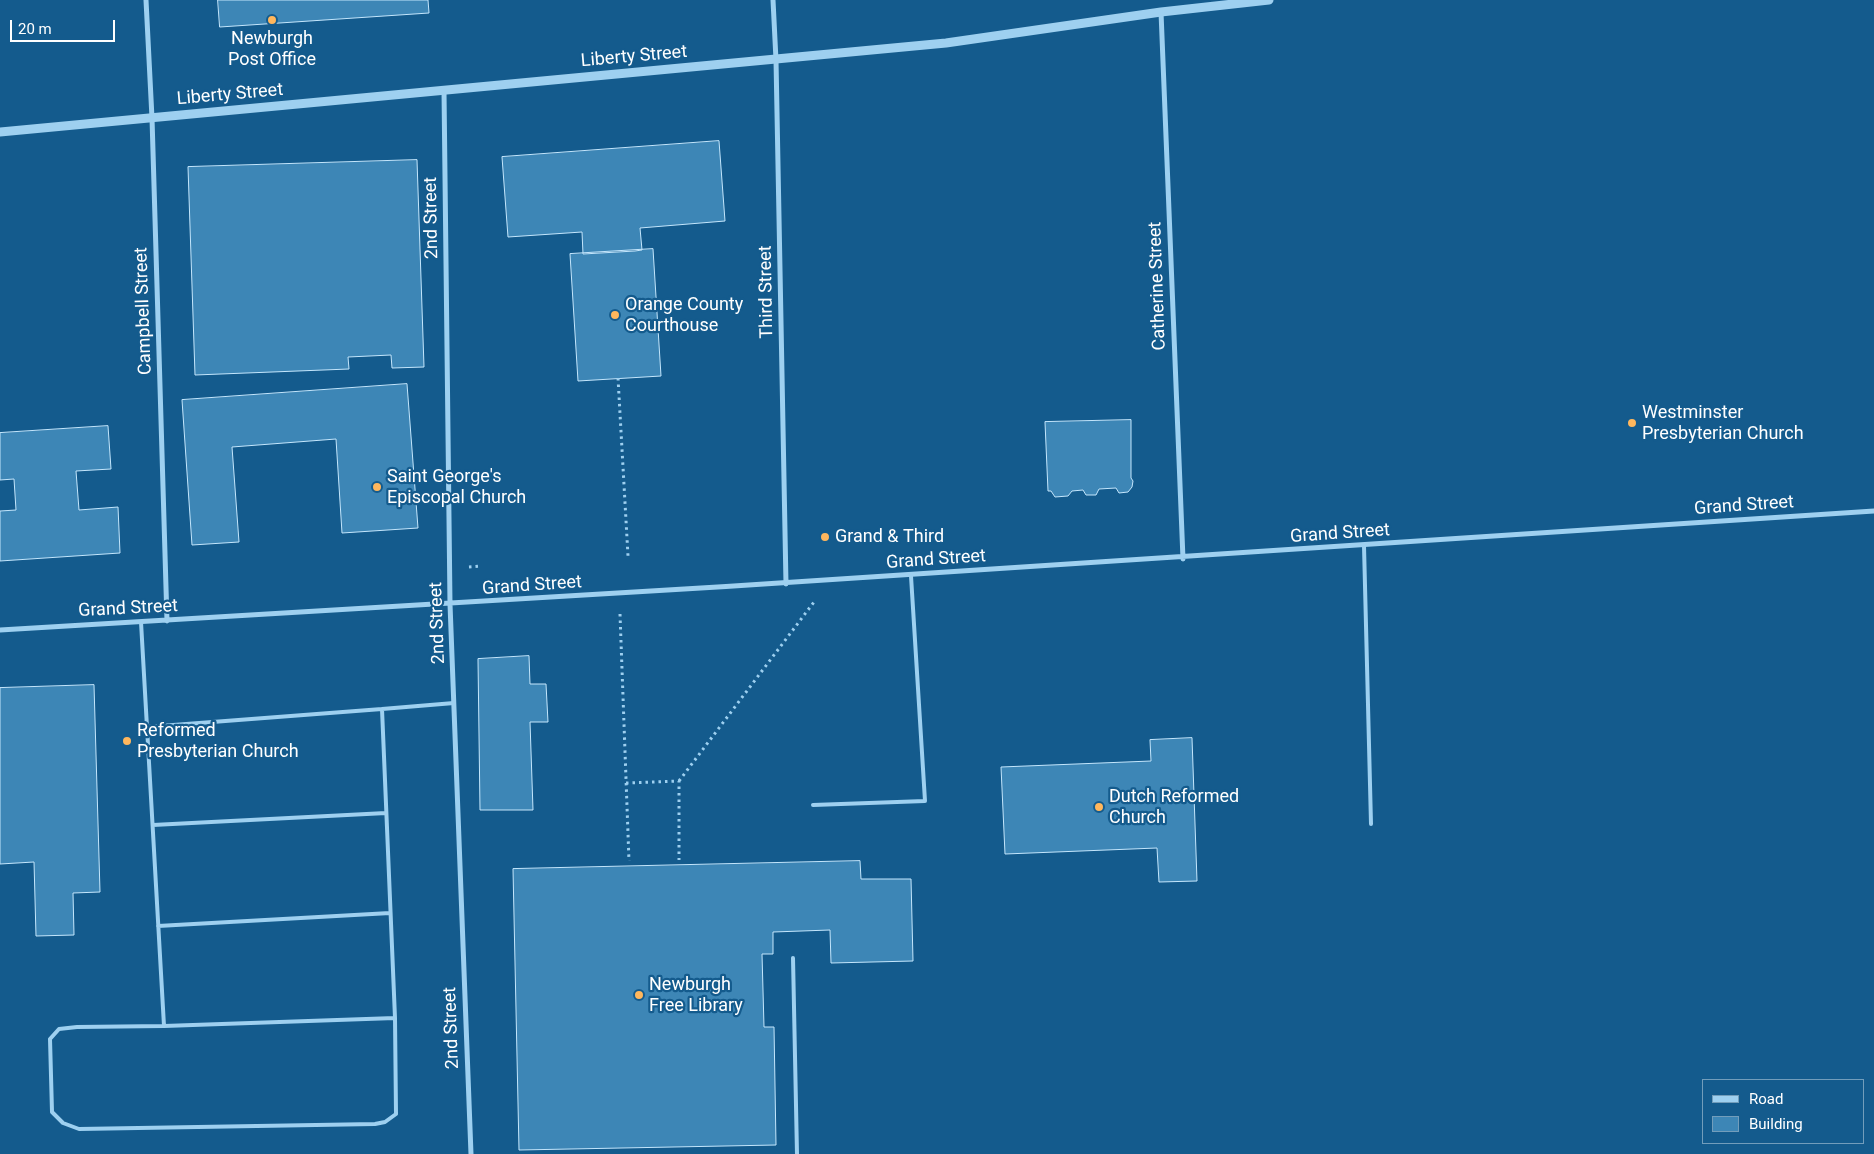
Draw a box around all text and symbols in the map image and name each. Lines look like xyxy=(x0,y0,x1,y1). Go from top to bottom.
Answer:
scale bar xyxy=(12,10,118,42)
marker: Newburgh Post Office xyxy=(266,14,278,26)
text: 20 m xyxy=(18,20,52,38)
place label: Newburgh Post Office xyxy=(228,28,316,70)
street label: Liberty Street xyxy=(580,42,688,72)
street label: Liberty Street xyxy=(176,80,284,110)
street label: 2nd Street xyxy=(420,177,444,259)
street label: Catherine Street xyxy=(1145,221,1171,351)
street label: Third Street xyxy=(755,245,779,339)
street label: Campbell Street xyxy=(131,247,157,375)
place label: Orange County Courthouse xyxy=(625,294,743,336)
marker: Orange County Courthouse xyxy=(609,309,621,321)
place label: Westminster Presbyterian Church xyxy=(1642,402,1804,444)
marker: Westminster Presbyterian Church xyxy=(1626,417,1638,429)
place label: Saint George's Episcopal Church xyxy=(387,466,526,508)
marker: Saint George's Episcopal Church xyxy=(371,481,383,493)
street label: Grand Street xyxy=(1693,492,1795,520)
street label: Grand Street xyxy=(1289,520,1391,548)
place label: Grand & Third xyxy=(835,526,944,548)
marker: Grand & Third xyxy=(819,531,831,543)
street label: Grand Street xyxy=(885,546,987,574)
street label: Grand Street xyxy=(481,572,583,600)
street label: 2nd Street xyxy=(426,582,450,664)
street label: Grand Street xyxy=(78,596,178,622)
place label: Reformed Presbyterian Church xyxy=(137,720,299,762)
marker: Reformed Presbyterian Church xyxy=(121,735,133,747)
place label: Dutch Reformed Church xyxy=(1109,786,1239,829)
marker: Dutch Reformed Church xyxy=(1093,801,1105,813)
place label: Newburgh Free Library xyxy=(649,974,743,1016)
street label: 2nd Street xyxy=(440,987,464,1069)
marker: Newburgh Free Library xyxy=(633,989,645,1001)
legend xyxy=(1702,1079,1864,1144)
text: Road xyxy=(1749,1090,1783,1108)
text: Building xyxy=(1749,1115,1803,1133)

